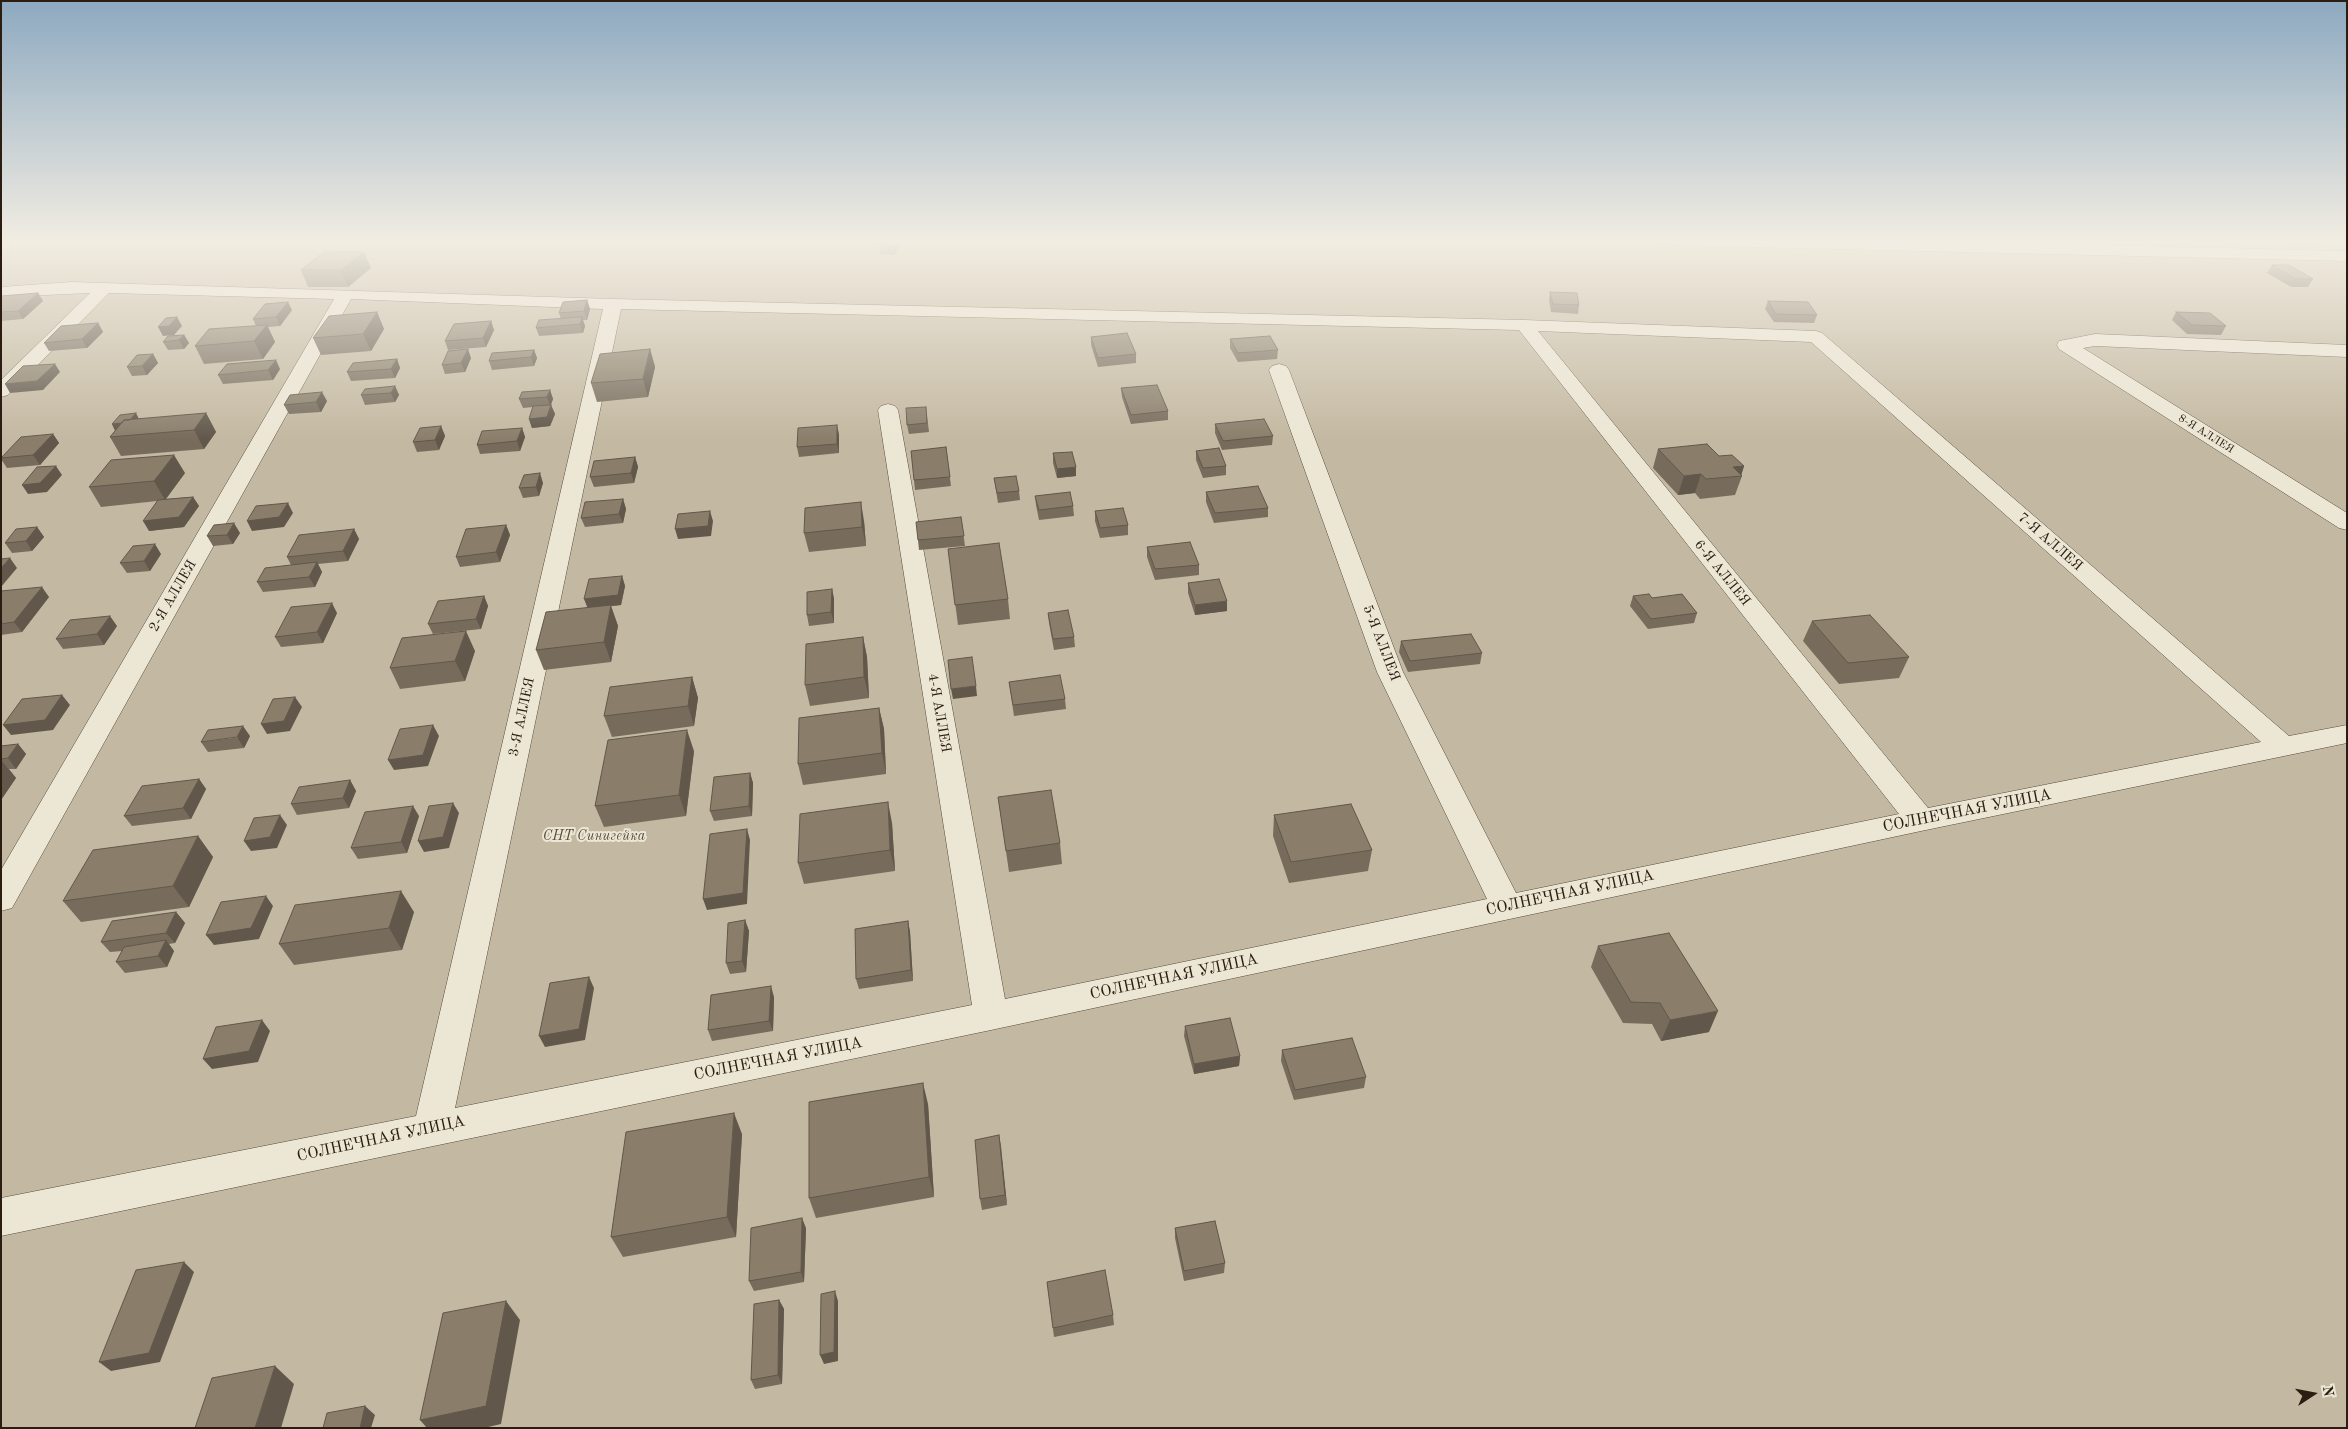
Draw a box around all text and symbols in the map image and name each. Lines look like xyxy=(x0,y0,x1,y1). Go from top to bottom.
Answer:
street label: 8-Я АЛЛЕЯ xyxy=(2176,412,2236,456)
street label: 7-Я АЛЛЕЯ xyxy=(2014,509,2086,575)
street label: 6-Я АЛЛЕЯ xyxy=(1690,537,1754,609)
street label: 2-Я АЛЛЕЯ xyxy=(146,557,200,635)
street label: 5-Я АЛЛЕЯ xyxy=(1359,603,1403,683)
street label: 4-Я АЛЛЕЯ xyxy=(924,672,954,754)
street label: 3-Я АЛЛЕЯ xyxy=(505,676,539,758)
street label: СОЛНЕЧНАЯ УЛИЦА xyxy=(1881,785,2053,837)
park label: СНТ Синигейка xyxy=(543,828,645,844)
street label: СОЛНЕЧНАЯ УЛИЦА xyxy=(1484,866,1656,920)
street label: СОЛНЕЧНАЯ УЛИЦА xyxy=(1088,950,1260,1004)
street label: СОЛНЕЧНАЯ УЛИЦА xyxy=(692,1033,864,1085)
street label: СОЛНЕЧНАЯ УЛИЦА xyxy=(295,1112,467,1166)
north arrow xyxy=(2288,1369,2338,1419)
text: N xyxy=(2320,1385,2336,1398)

